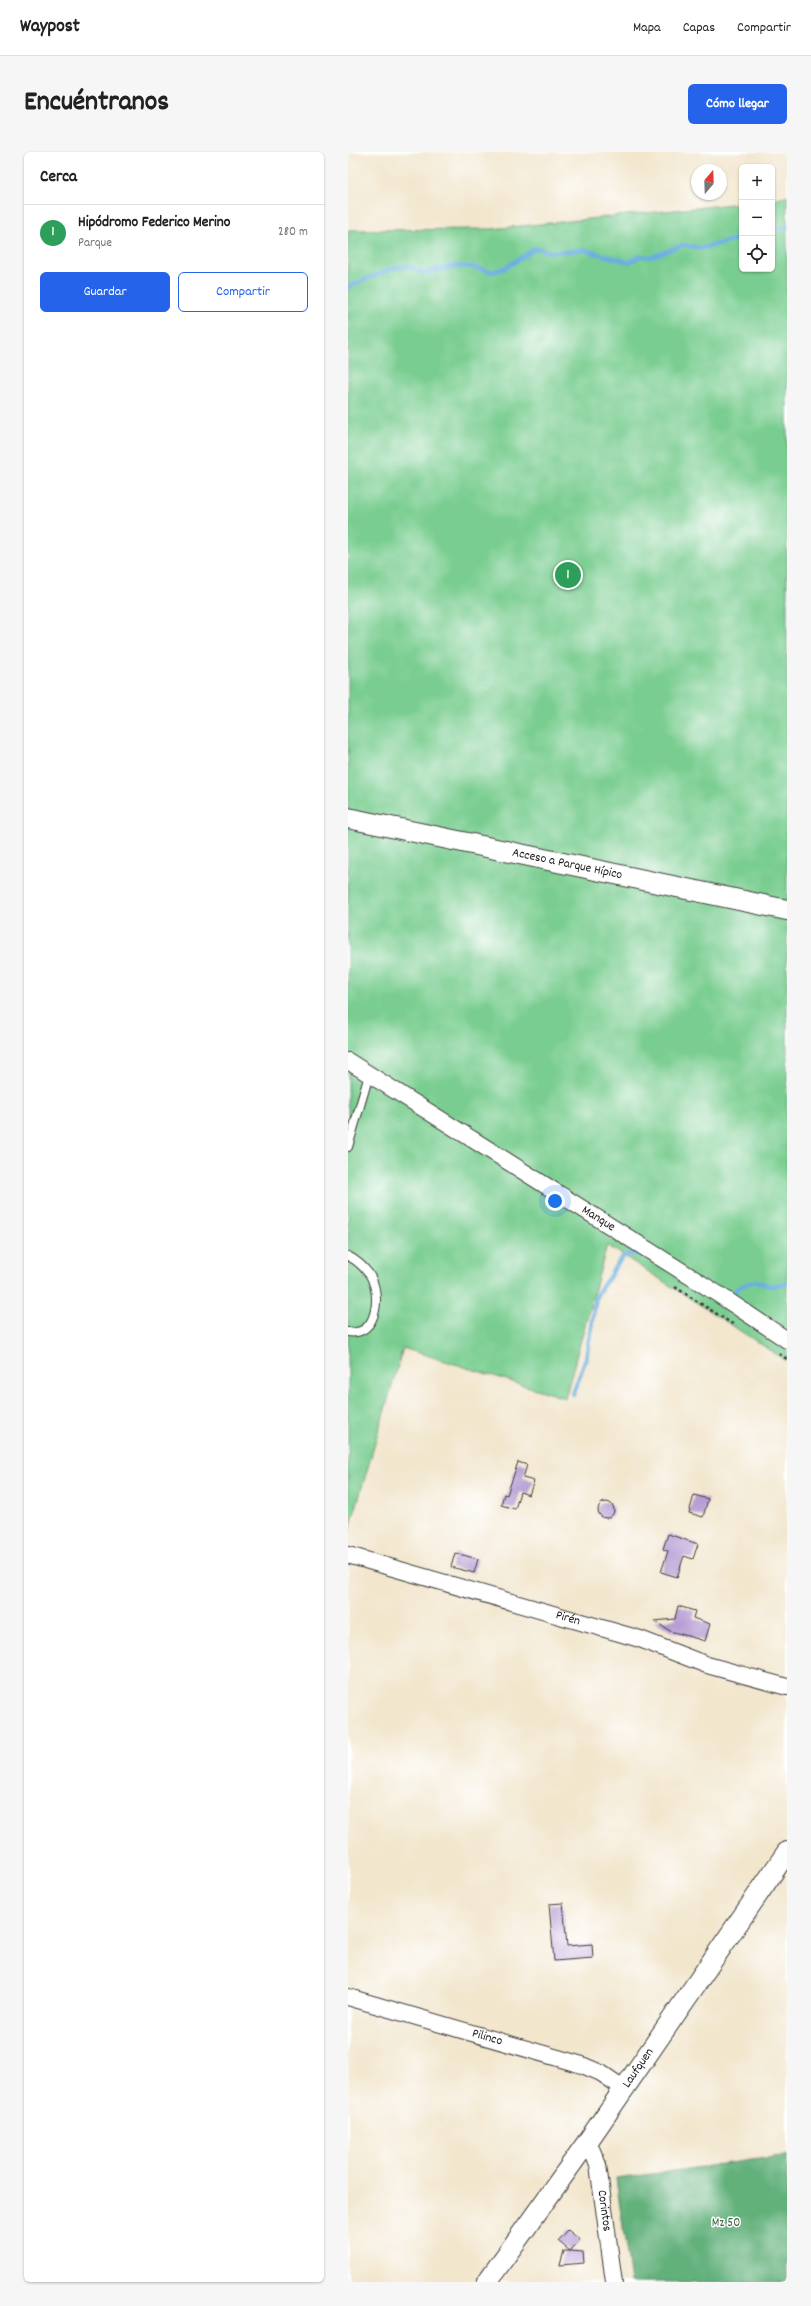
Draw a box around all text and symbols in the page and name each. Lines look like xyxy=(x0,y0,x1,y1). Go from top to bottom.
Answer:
text: Waypost xyxy=(20,14,80,41)
text: Mapa xyxy=(633,18,661,38)
text: Capas xyxy=(683,18,715,38)
text: Compartir xyxy=(737,18,791,38)
text: Encuéntranos xyxy=(24,84,169,124)
button: Cómo llegar xyxy=(688,84,787,124)
north arrow xyxy=(691,164,727,200)
map controls xyxy=(739,164,775,272)
button: + xyxy=(739,164,775,200)
text: Cerca xyxy=(40,166,77,190)
button: − xyxy=(739,200,775,236)
text: Hipódromo Federico Merino xyxy=(78,212,230,234)
text: 1 xyxy=(52,223,54,242)
text: 280 m xyxy=(278,223,308,242)
text: Parque xyxy=(78,234,112,253)
button: locate xyxy=(739,236,775,272)
button: Guardar xyxy=(40,272,170,312)
button: Compartir xyxy=(178,272,308,312)
pin: 1 xyxy=(555,560,581,590)
street label: Acceso a Parque Hípico xyxy=(510,843,624,885)
your location xyxy=(545,1191,565,1211)
street label: Manque xyxy=(578,1201,619,1237)
street label: Pirén xyxy=(554,1606,583,1631)
street label: Pilinco xyxy=(470,2024,505,2051)
street label: Laufquen xyxy=(618,2044,659,2092)
street label: Corintos xyxy=(592,2189,616,2232)
park label: Mz 50 xyxy=(712,2214,740,2233)

